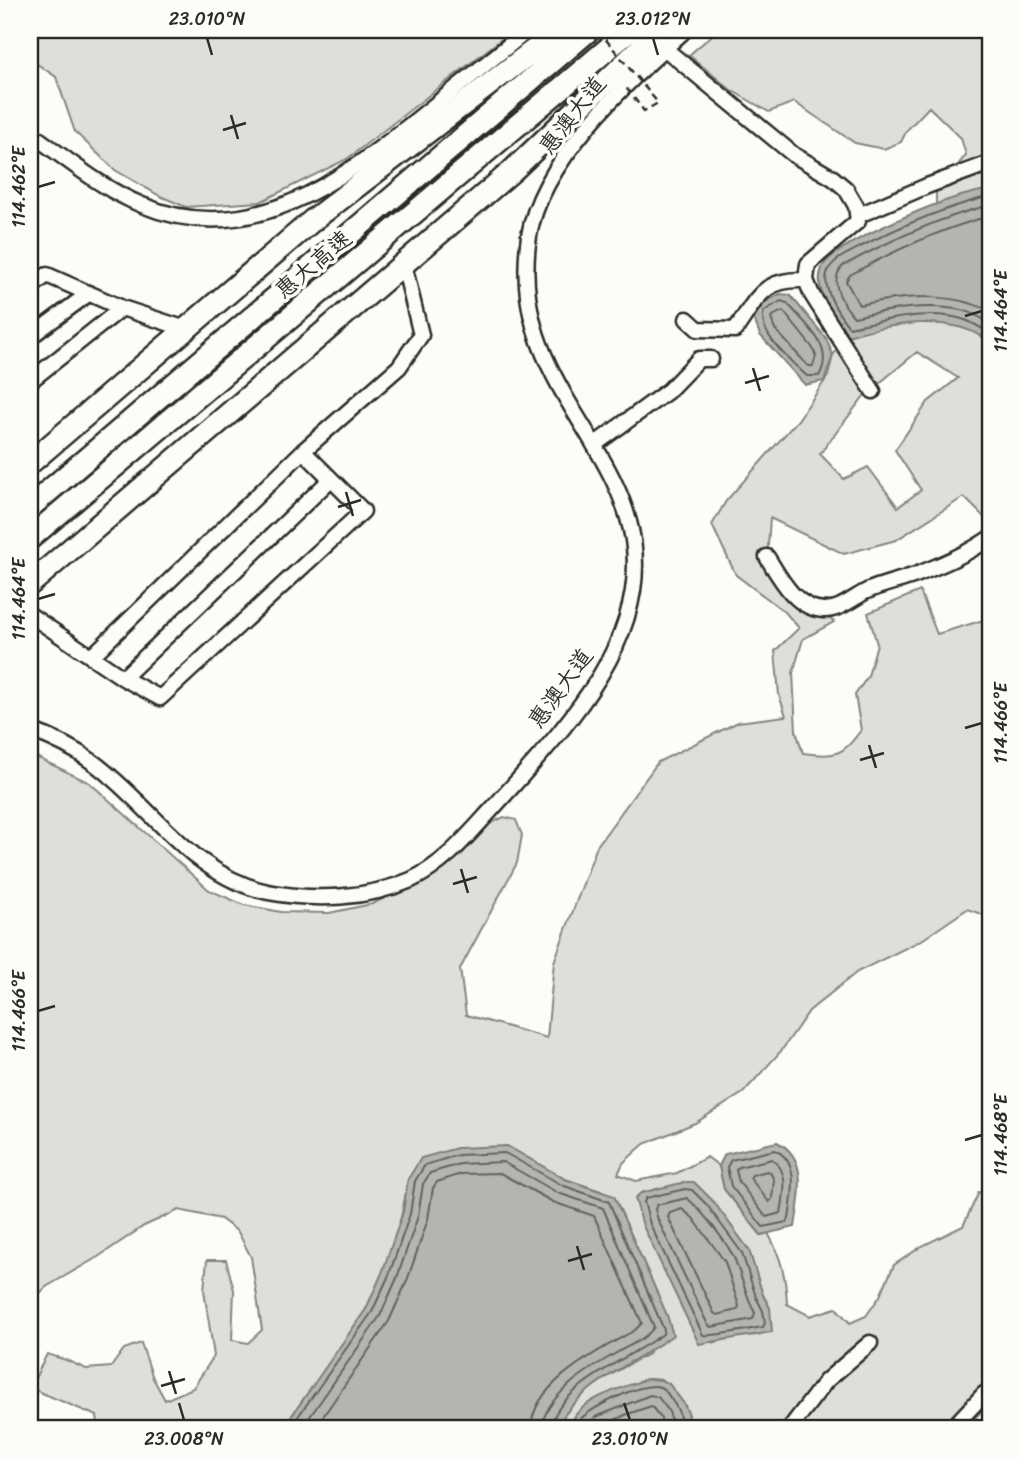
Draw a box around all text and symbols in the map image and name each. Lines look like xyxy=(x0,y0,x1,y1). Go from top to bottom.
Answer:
text: 23.010°N xyxy=(169,3,246,35)
text: 23.012°N xyxy=(615,3,691,35)
street label: 惠澳大道 xyxy=(528,66,617,164)
text: 114.462°E xyxy=(3,145,35,228)
street label: 惠大高速 xyxy=(265,219,362,310)
text: 114.464°E xyxy=(985,269,1017,352)
text: 114.464°E xyxy=(3,557,35,640)
street label: 惠澳大道 xyxy=(517,639,604,738)
text: 114.466°E xyxy=(985,681,1017,764)
text: 114.466°E xyxy=(3,969,35,1052)
text: 114.468°E xyxy=(985,1093,1017,1176)
text: 23.008°N xyxy=(144,1423,224,1455)
text: 23.010°N xyxy=(592,1423,669,1455)

